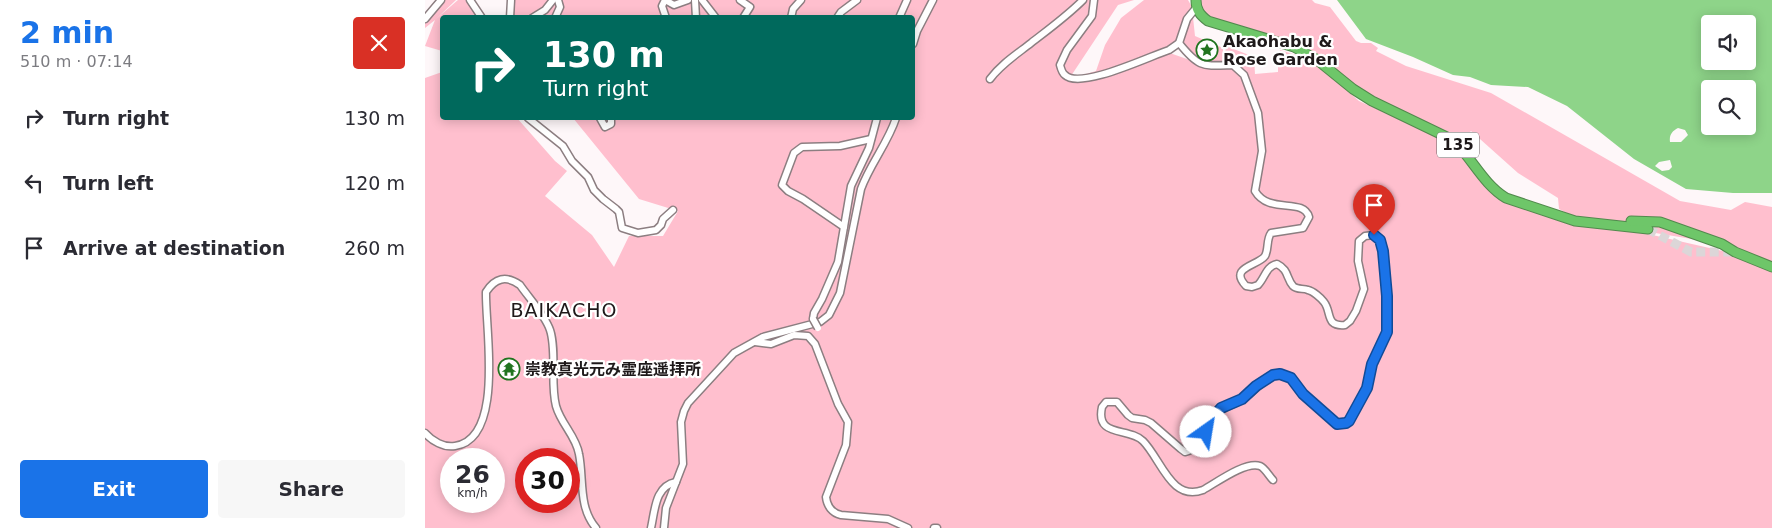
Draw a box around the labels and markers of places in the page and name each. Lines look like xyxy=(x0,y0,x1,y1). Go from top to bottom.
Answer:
place label: Akaohabu & Rose Garden xyxy=(1223,32,1338,69)
place icon: Akaohabu & Rose Garden xyxy=(1195,38,1219,62)
pin xyxy=(1353,184,1395,235)
temple icon: 崇教真光元み霊座遥拝所 xyxy=(497,357,521,381)
place label: 崇教真光元み霊座遥拝所 xyxy=(525,360,701,379)

